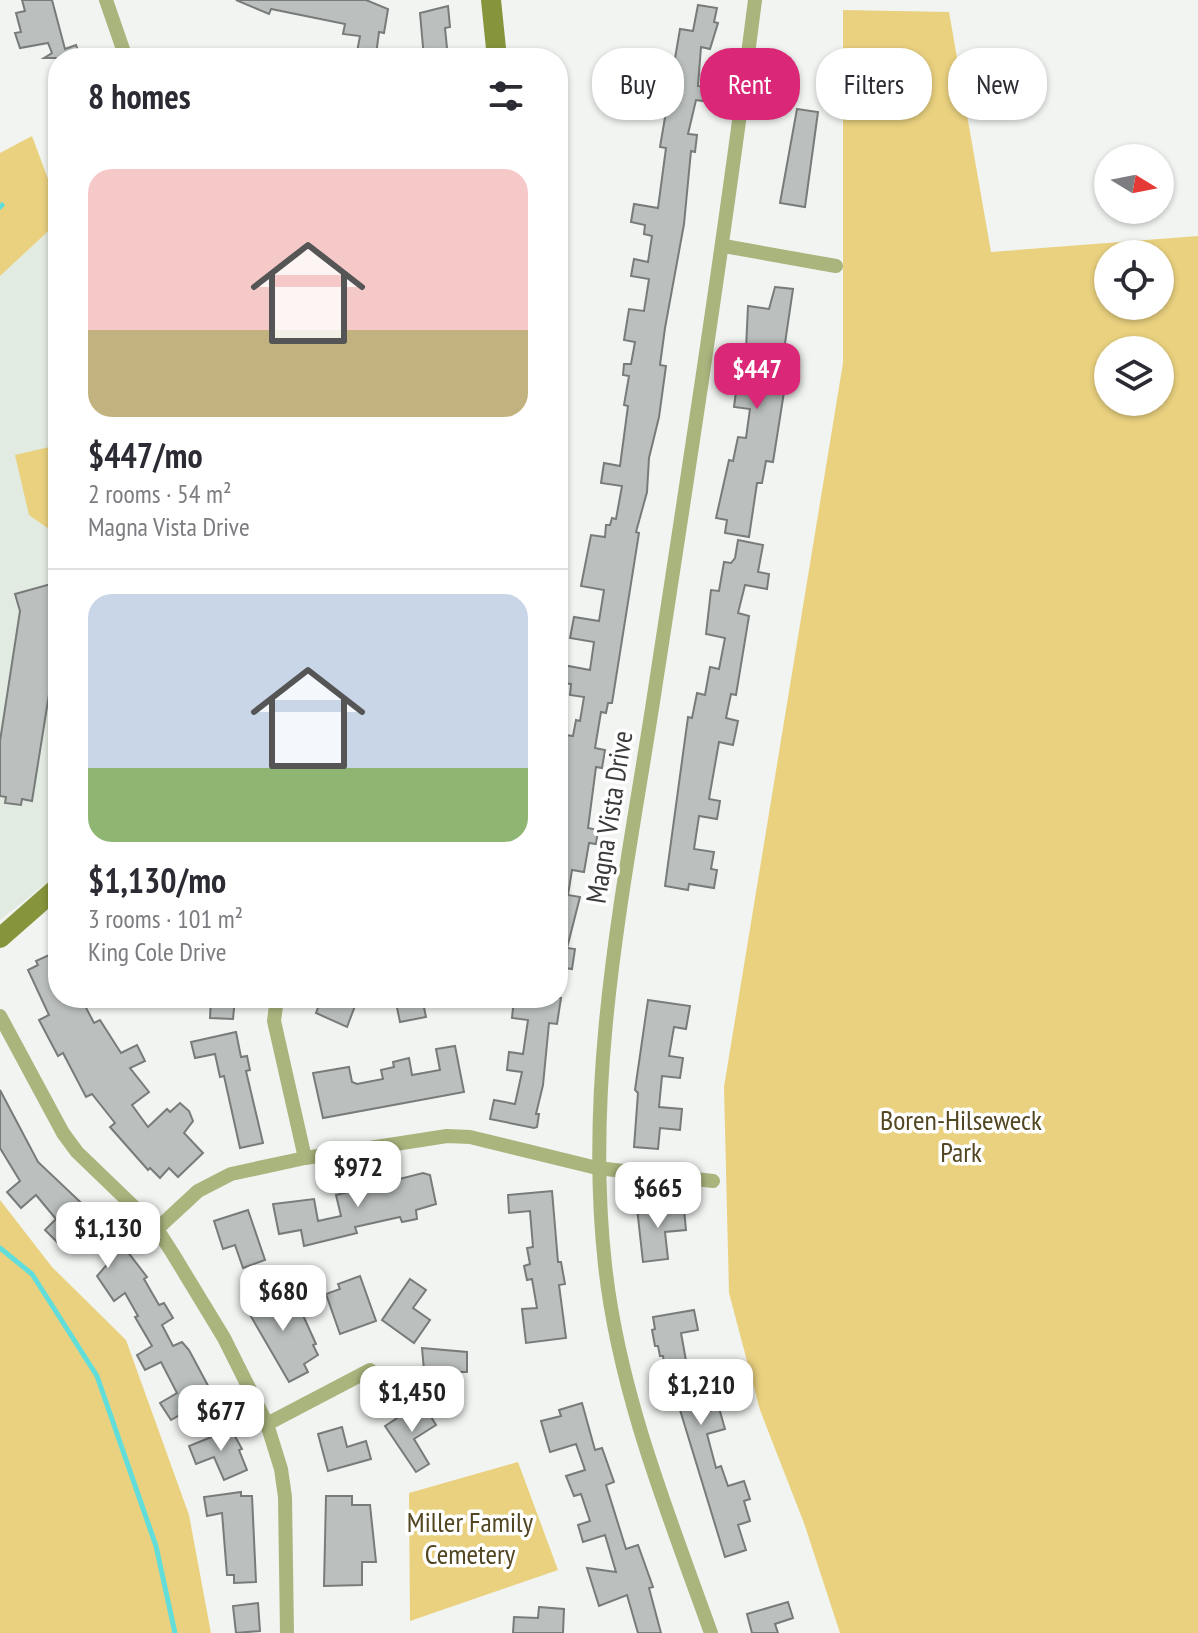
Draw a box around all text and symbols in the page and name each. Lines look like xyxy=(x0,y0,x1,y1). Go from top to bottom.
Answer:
chip: Buy xyxy=(592,48,684,120)
chip: Rent xyxy=(700,48,800,120)
chip: Filters xyxy=(816,48,932,120)
chip: New xyxy=(948,48,1047,120)
text: 8 homes xyxy=(88,74,191,118)
icon: filters xyxy=(484,74,528,118)
north arrow xyxy=(1094,144,1174,224)
map controls xyxy=(1094,144,1174,416)
icon: home xyxy=(236,221,380,365)
button: locate xyxy=(1094,240,1174,320)
button: layers xyxy=(1094,336,1174,416)
pin: $447 xyxy=(710,343,804,411)
text: $447 xyxy=(732,352,782,385)
text: $447/mo xyxy=(88,433,203,477)
text: 2 rooms · 54 m² xyxy=(88,477,232,510)
text: Magna Vista Drive xyxy=(88,510,250,543)
icon: home xyxy=(236,646,380,790)
street label: Magna Vista Drive xyxy=(577,728,640,906)
text: $1,130/mo xyxy=(88,858,226,902)
text: 3 rooms · 101 m² xyxy=(88,902,243,935)
text: King Cole Drive xyxy=(88,935,227,968)
park label: Boren-Hilseweck Park xyxy=(880,1101,1042,1170)
pin: $972 xyxy=(311,1141,405,1209)
text: $972 xyxy=(333,1150,383,1183)
pin: $665 xyxy=(611,1162,705,1230)
text: $665 xyxy=(633,1171,683,1204)
pin: $1,130 xyxy=(43,1202,173,1270)
text: $1,130 xyxy=(74,1211,142,1244)
pin: $680 xyxy=(236,1265,330,1333)
text: $680 xyxy=(258,1274,308,1307)
pin: $1,210 xyxy=(636,1359,766,1427)
pin: $1,450 xyxy=(347,1366,477,1434)
text: $1,210 xyxy=(667,1368,735,1401)
text: $1,450 xyxy=(378,1375,446,1408)
pin: $677 xyxy=(174,1385,268,1453)
text: $677 xyxy=(196,1394,246,1427)
park label: Miller Family Cemetery xyxy=(407,1503,534,1572)

